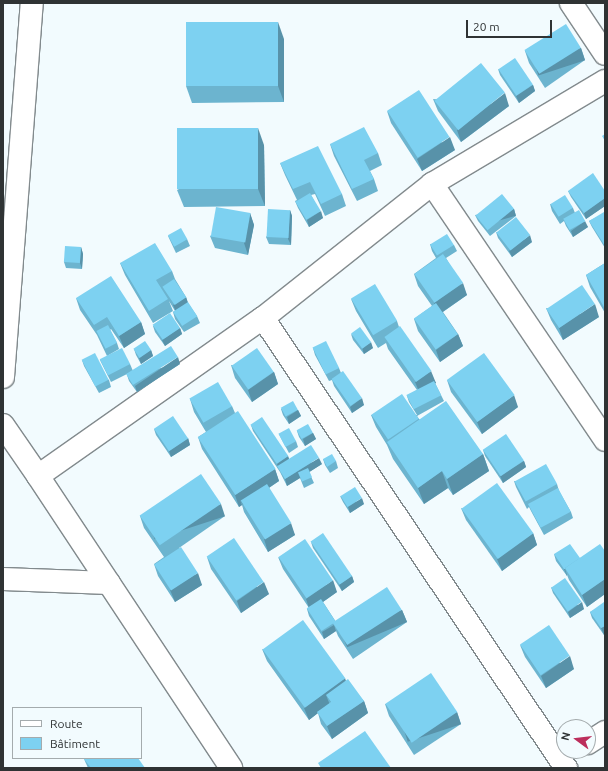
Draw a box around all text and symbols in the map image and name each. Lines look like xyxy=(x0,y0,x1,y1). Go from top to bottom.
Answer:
scale bar xyxy=(468,12,554,38)
text: 20 m xyxy=(473,20,500,33)
legend xyxy=(12,707,142,759)
text: Route xyxy=(50,717,83,730)
north arrow xyxy=(556,719,596,759)
text: N xyxy=(559,731,572,742)
text: Bâtiment xyxy=(50,737,100,750)

